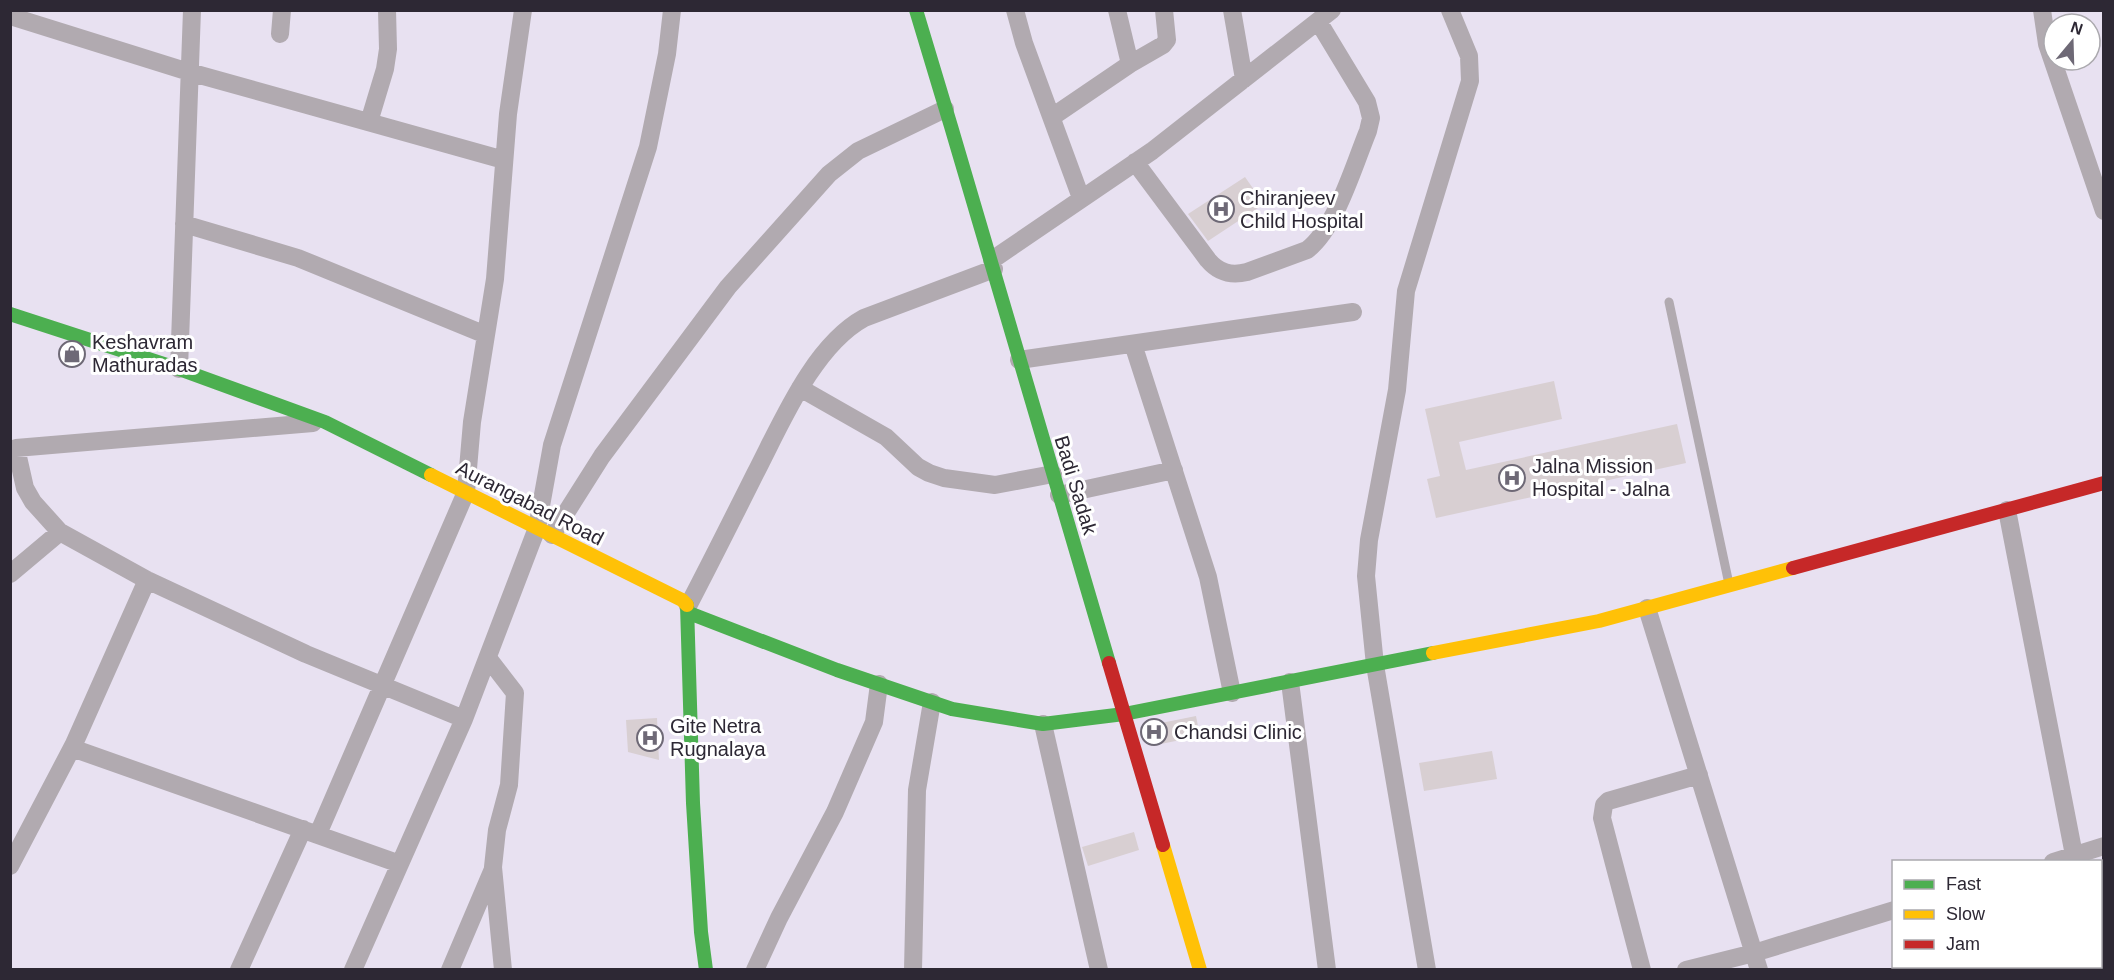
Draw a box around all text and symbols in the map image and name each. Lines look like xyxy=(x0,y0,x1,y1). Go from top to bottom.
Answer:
north arrow xyxy=(2042,12,2102,72)
text: N xyxy=(2068,18,2085,38)
place label: Chiranjeev Child Hospital xyxy=(1240,187,1363,232)
hospital icon: Chiranjeev Child Hospital xyxy=(1206,194,1236,224)
place label: Keshavram Mathuradas xyxy=(92,331,198,376)
shop icon: Keshavram Mathuradas xyxy=(57,339,87,369)
street label: Badi Sadak xyxy=(1051,433,1102,538)
place label: Jalna Mission Hospital - Jalna xyxy=(1532,455,1671,500)
street label: Aurangabad Road xyxy=(453,456,607,550)
hospital icon: Jalna Mission Hospital - Jalna xyxy=(1497,463,1527,493)
place label: Gite Netra Rugnalaya xyxy=(670,715,767,760)
hospital icon: Chandsi Clinic xyxy=(1139,717,1169,747)
place label: Chandsi Clinic xyxy=(1174,721,1302,743)
hospital icon: Gite Netra Rugnalaya xyxy=(635,723,665,753)
legend xyxy=(1892,860,2102,968)
text: Fast xyxy=(1946,874,1981,894)
text: Slow xyxy=(1946,904,1986,924)
text: Jam xyxy=(1946,934,1980,954)

